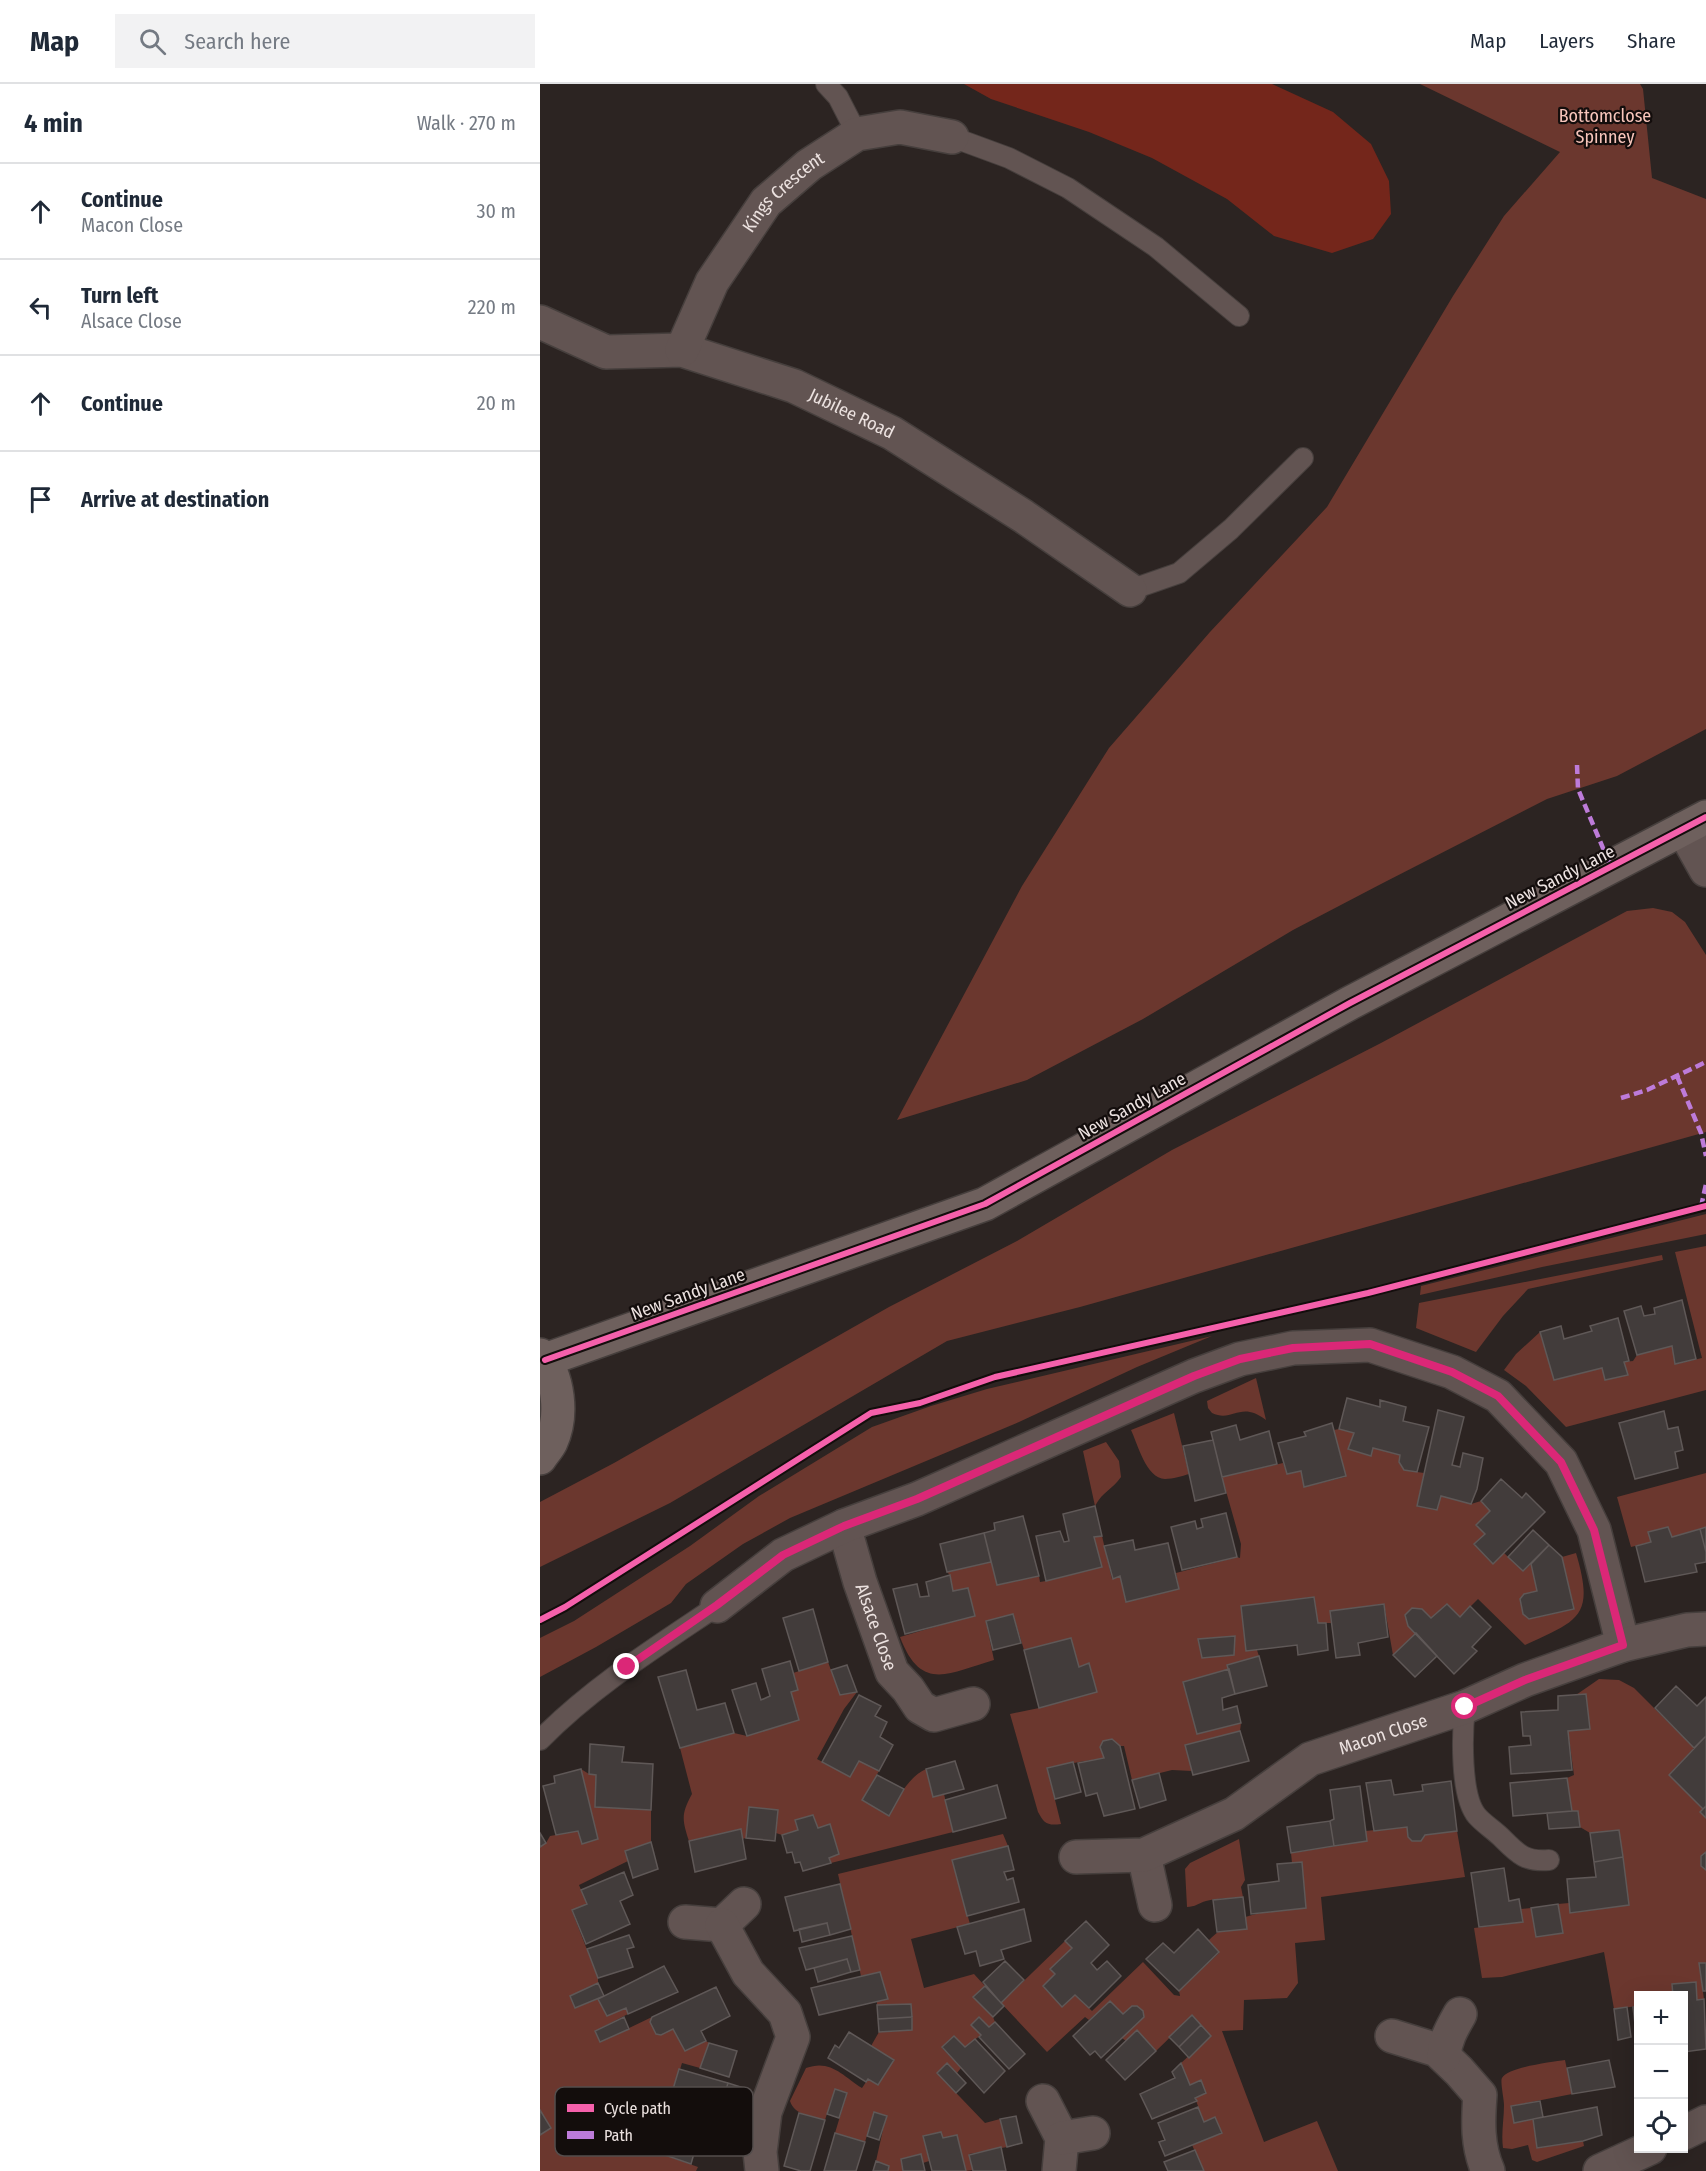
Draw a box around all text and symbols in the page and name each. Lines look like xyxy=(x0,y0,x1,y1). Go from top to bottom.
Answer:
search box xyxy=(115,14,535,68)
text: Map xyxy=(30,25,79,58)
icon: search xyxy=(136,25,169,58)
text: Search here xyxy=(184,28,290,55)
text: Map xyxy=(1470,28,1506,54)
text: Layers xyxy=(1539,28,1594,54)
text: Share xyxy=(1627,28,1676,54)
park label: Bottomclose Spinney xyxy=(1559,105,1651,148)
text: 4 min xyxy=(24,108,83,139)
text: Walk · 270 m xyxy=(417,111,516,135)
street label: Kings Crescent xyxy=(738,147,828,237)
text: Continue xyxy=(81,186,163,213)
icon: ahead xyxy=(24,195,57,228)
text: 30 m xyxy=(476,199,516,223)
text: Macon Close xyxy=(81,213,183,237)
text: Turn left xyxy=(81,282,159,309)
icon: left xyxy=(24,291,57,324)
text: 220 m xyxy=(468,295,516,319)
text: Alsace Close xyxy=(81,309,182,333)
street label: Jubilee Road xyxy=(805,384,898,444)
icon: ahead xyxy=(24,387,57,420)
text: Continue xyxy=(81,390,163,417)
text: 20 m xyxy=(477,391,516,415)
icon: arrive xyxy=(24,483,57,516)
text: Arrive at destination xyxy=(81,486,269,513)
street label: New Sandy Lane xyxy=(1502,840,1619,914)
street label: New Sandy Lane xyxy=(1074,1067,1190,1145)
street label: New Sandy Lane xyxy=(628,1263,748,1325)
street label: Alsace Close xyxy=(850,1581,902,1674)
route end xyxy=(613,1653,639,1679)
route start xyxy=(1451,1693,1477,1719)
street label: Macon Close xyxy=(1336,1709,1430,1759)
map controls xyxy=(1634,1991,1688,2153)
button: + xyxy=(1634,1991,1688,2045)
button: − xyxy=(1634,2045,1688,2099)
legend xyxy=(555,2087,753,2156)
text: Cycle path xyxy=(604,2099,671,2118)
button: locate xyxy=(1634,2099,1688,2153)
text: Path xyxy=(604,2126,633,2145)

